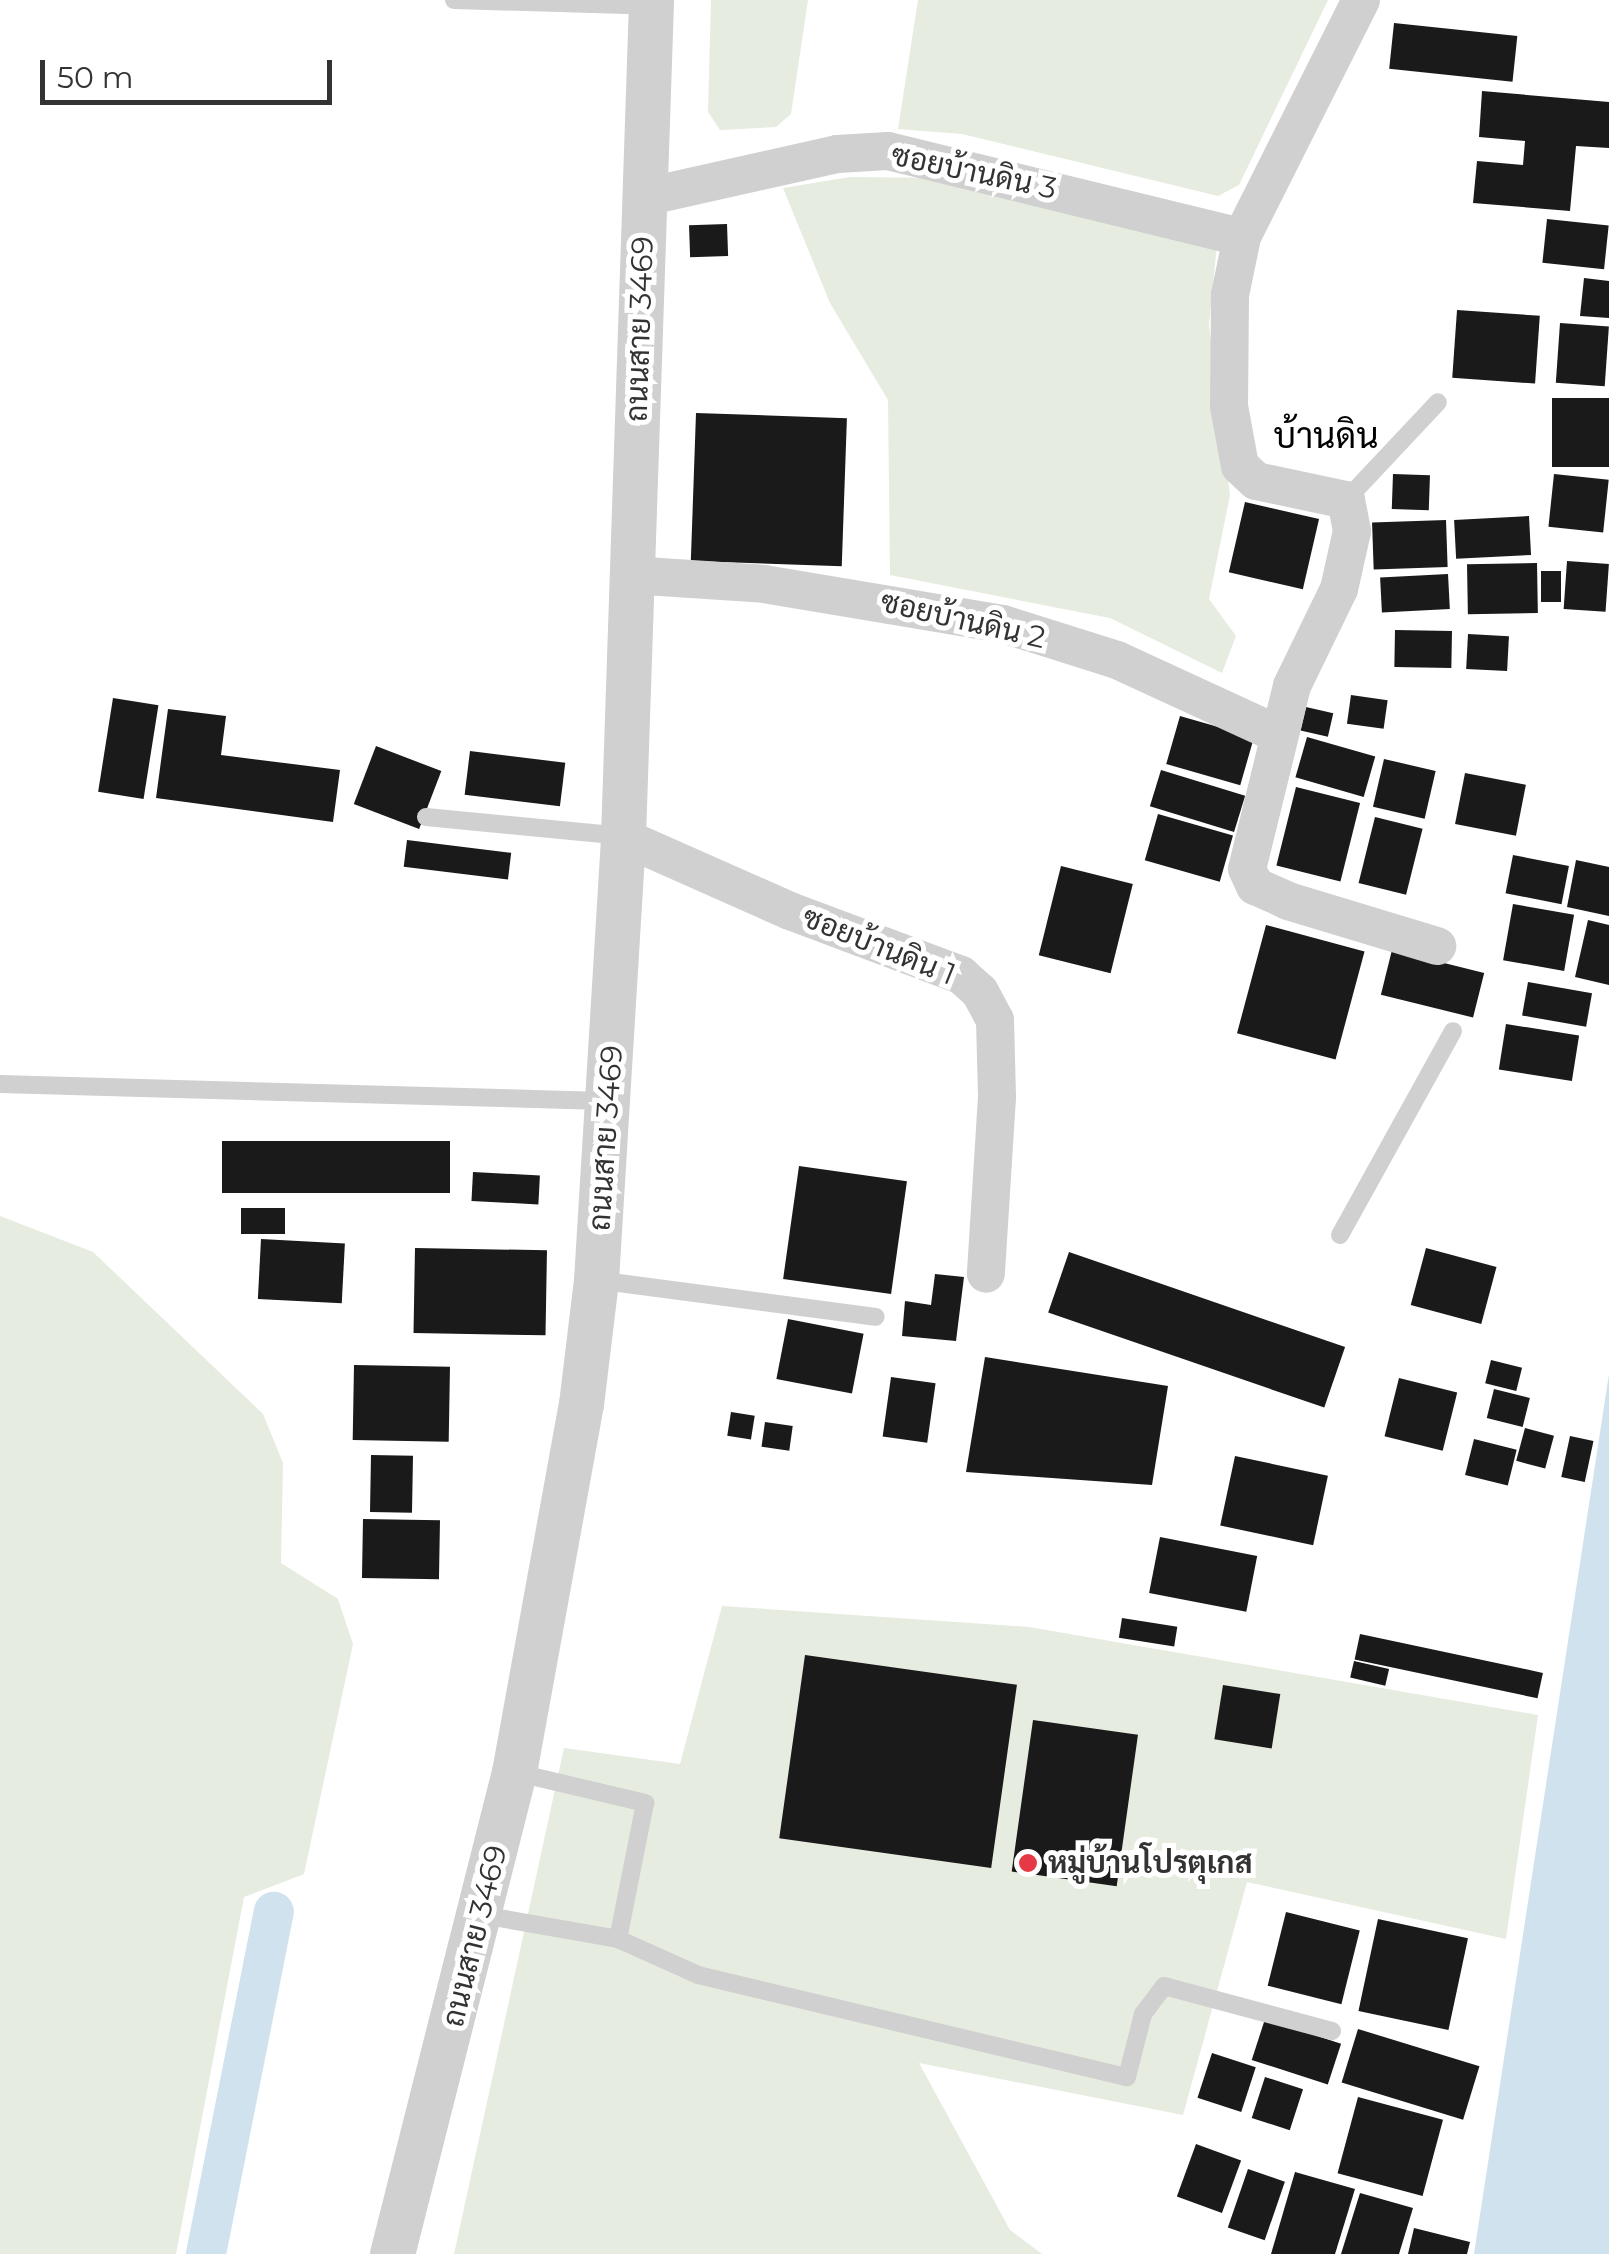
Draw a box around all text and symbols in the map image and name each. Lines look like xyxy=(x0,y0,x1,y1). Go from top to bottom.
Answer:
scale bar xyxy=(45,40,338,102)
text: 50 m xyxy=(57,59,134,96)
street label: ซอยบ้านดิน 3 xyxy=(888,137,1060,207)
street label: ถนนสาย 3469 xyxy=(619,235,661,423)
district label: บ้านดิน xyxy=(1274,415,1378,457)
street label: ซอยบ้านดิน 2 xyxy=(877,584,1049,656)
street label: ซอยบ้านดิน 1 xyxy=(797,899,961,993)
street label: ถนนสาย 3469 xyxy=(582,1044,630,1232)
street label: ถนนสาย 3469 xyxy=(435,1841,515,2031)
place label: หมู่บ้านโปรตุเกส xyxy=(1048,1845,1252,1881)
marker: หมู่บ้านโปรตุเกส xyxy=(1017,1852,1039,1874)

